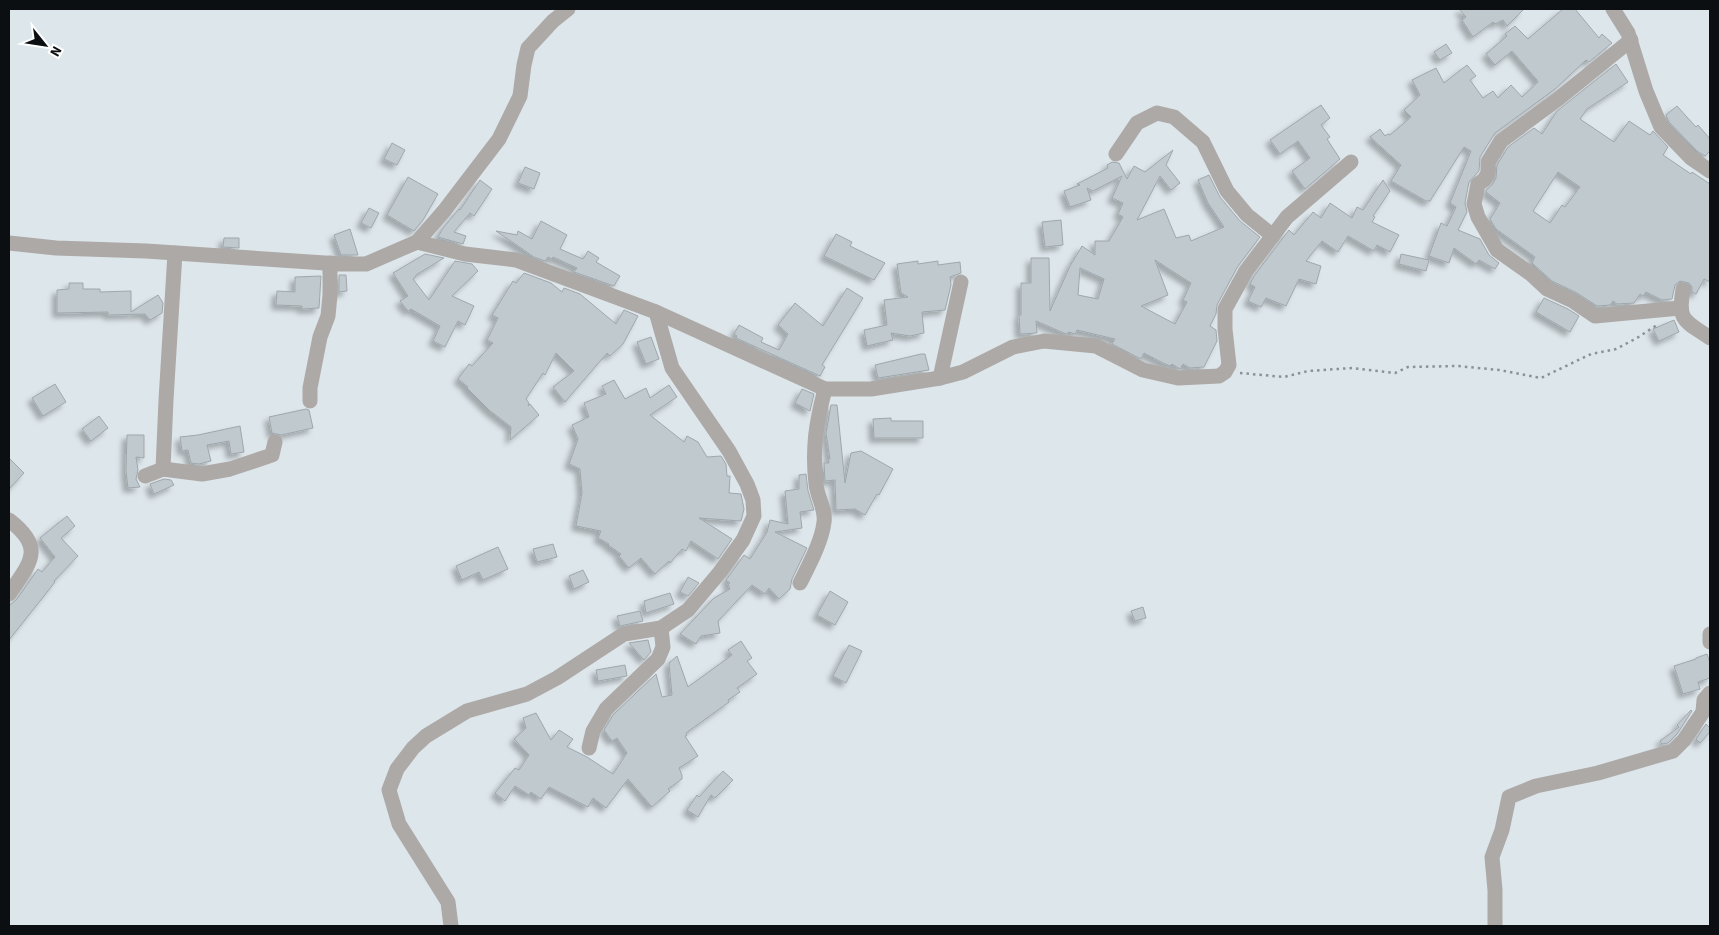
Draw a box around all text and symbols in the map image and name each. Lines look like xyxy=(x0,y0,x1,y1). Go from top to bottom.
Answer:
north arrow xyxy=(20,20,70,70)
text: N xyxy=(44,42,66,60)

